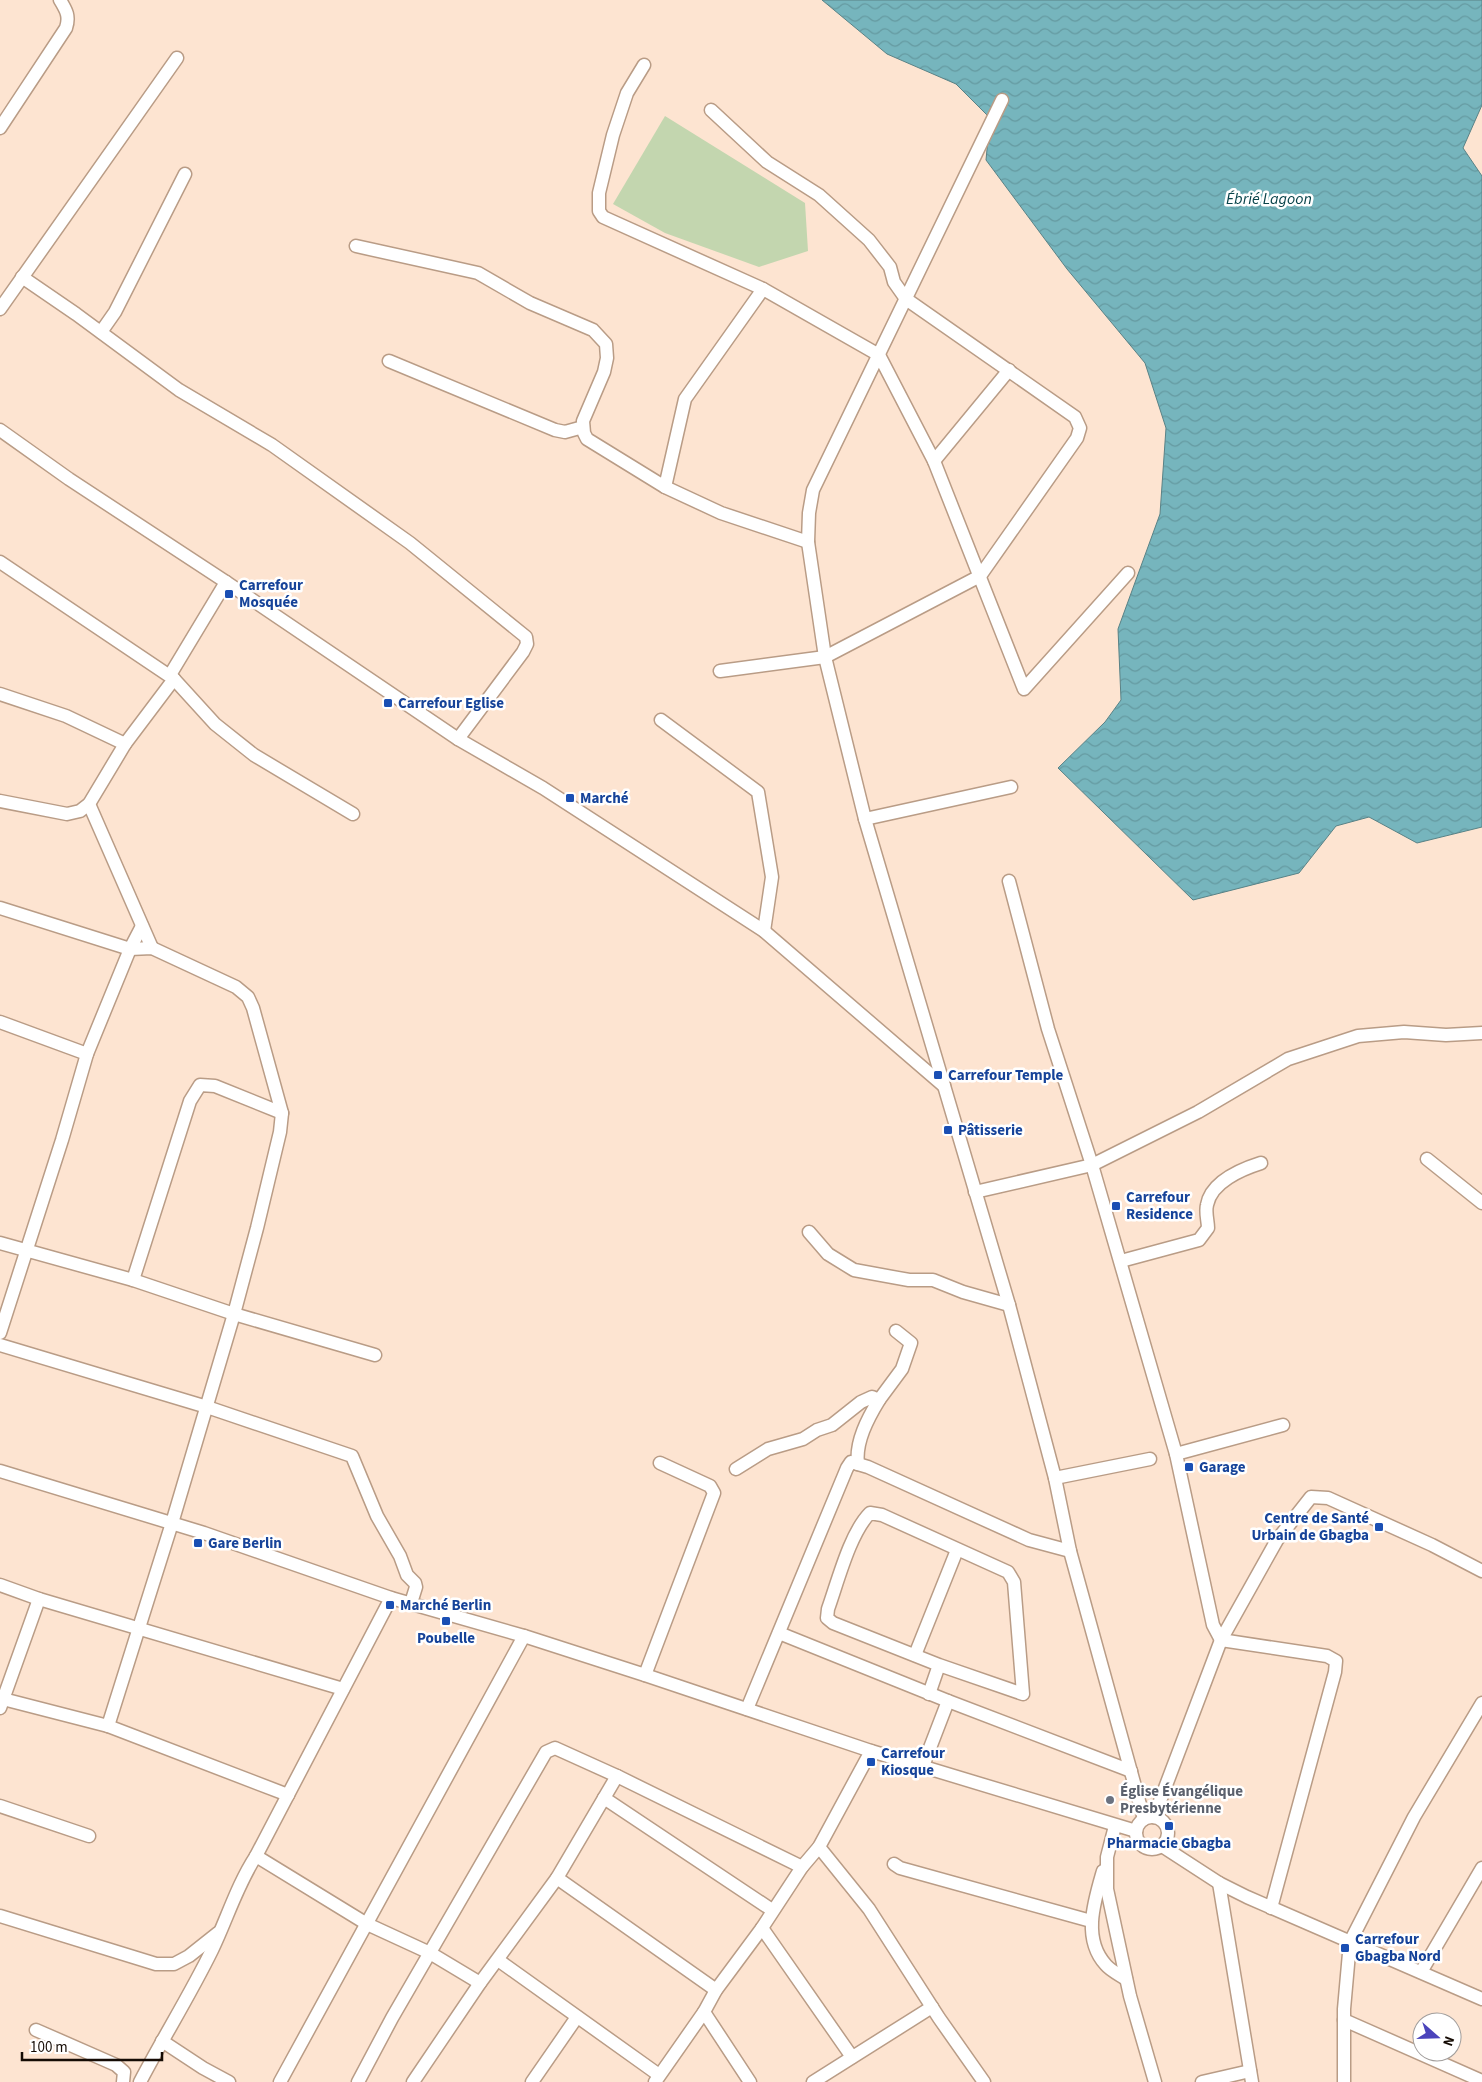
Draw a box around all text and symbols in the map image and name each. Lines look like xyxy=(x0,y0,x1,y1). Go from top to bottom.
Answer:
water label: Ébrié Lagoon xyxy=(1226,188,1312,210)
place label: Carrefour Mosquée xyxy=(239,575,303,613)
marker: Carrefour Mosquée xyxy=(223,588,235,600)
place label: Carrefour Eglise xyxy=(398,693,504,714)
marker: Carrefour Eglise xyxy=(382,697,394,709)
place label: Marché xyxy=(580,788,629,809)
marker: Marché xyxy=(564,792,576,804)
place label: Carrefour Temple xyxy=(948,1065,1064,1086)
marker: Carrefour Temple xyxy=(932,1069,944,1081)
place label: Pâtisserie xyxy=(958,1120,1023,1141)
marker: Pâtisserie xyxy=(942,1124,954,1136)
place label: Carrefour Residence xyxy=(1126,1187,1193,1225)
marker: Carrefour Residence xyxy=(1110,1200,1122,1212)
place label: Garage xyxy=(1199,1457,1246,1478)
marker: Garage xyxy=(1183,1461,1195,1473)
place label: Centre de Santé Urbain de Gbagba xyxy=(1251,1508,1369,1546)
marker: Centre de Santé Urbain de Gbagba xyxy=(1373,1521,1385,1533)
place label: Gare Berlin xyxy=(208,1533,282,1554)
marker: Gare Berlin xyxy=(192,1537,204,1549)
place label: Marché Berlin xyxy=(400,1595,491,1616)
marker: Marché Berlin xyxy=(384,1599,396,1611)
marker: Poubelle xyxy=(440,1615,452,1627)
place label: Poubelle xyxy=(417,1628,475,1649)
place label: Carrefour Kiosque xyxy=(881,1743,945,1781)
marker: Carrefour Kiosque xyxy=(865,1756,877,1768)
place label: Église Évangélique Presbytérienne xyxy=(1120,1781,1243,1819)
marker: Église Évangélique Presbytérienne xyxy=(1104,1794,1116,1806)
marker: Pharmacie Gbagba xyxy=(1163,1820,1175,1832)
place label: Pharmacie Gbagba xyxy=(1107,1833,1231,1854)
place label: Carrefour Gbagba Nord xyxy=(1355,1929,1441,1967)
marker: Carrefour Gbagba Nord xyxy=(1339,1942,1351,1954)
north arrow xyxy=(1412,2012,1462,2062)
scale bar xyxy=(22,2030,162,2062)
text: N xyxy=(1437,2033,1459,2049)
text: 100 m xyxy=(30,2037,68,2058)

